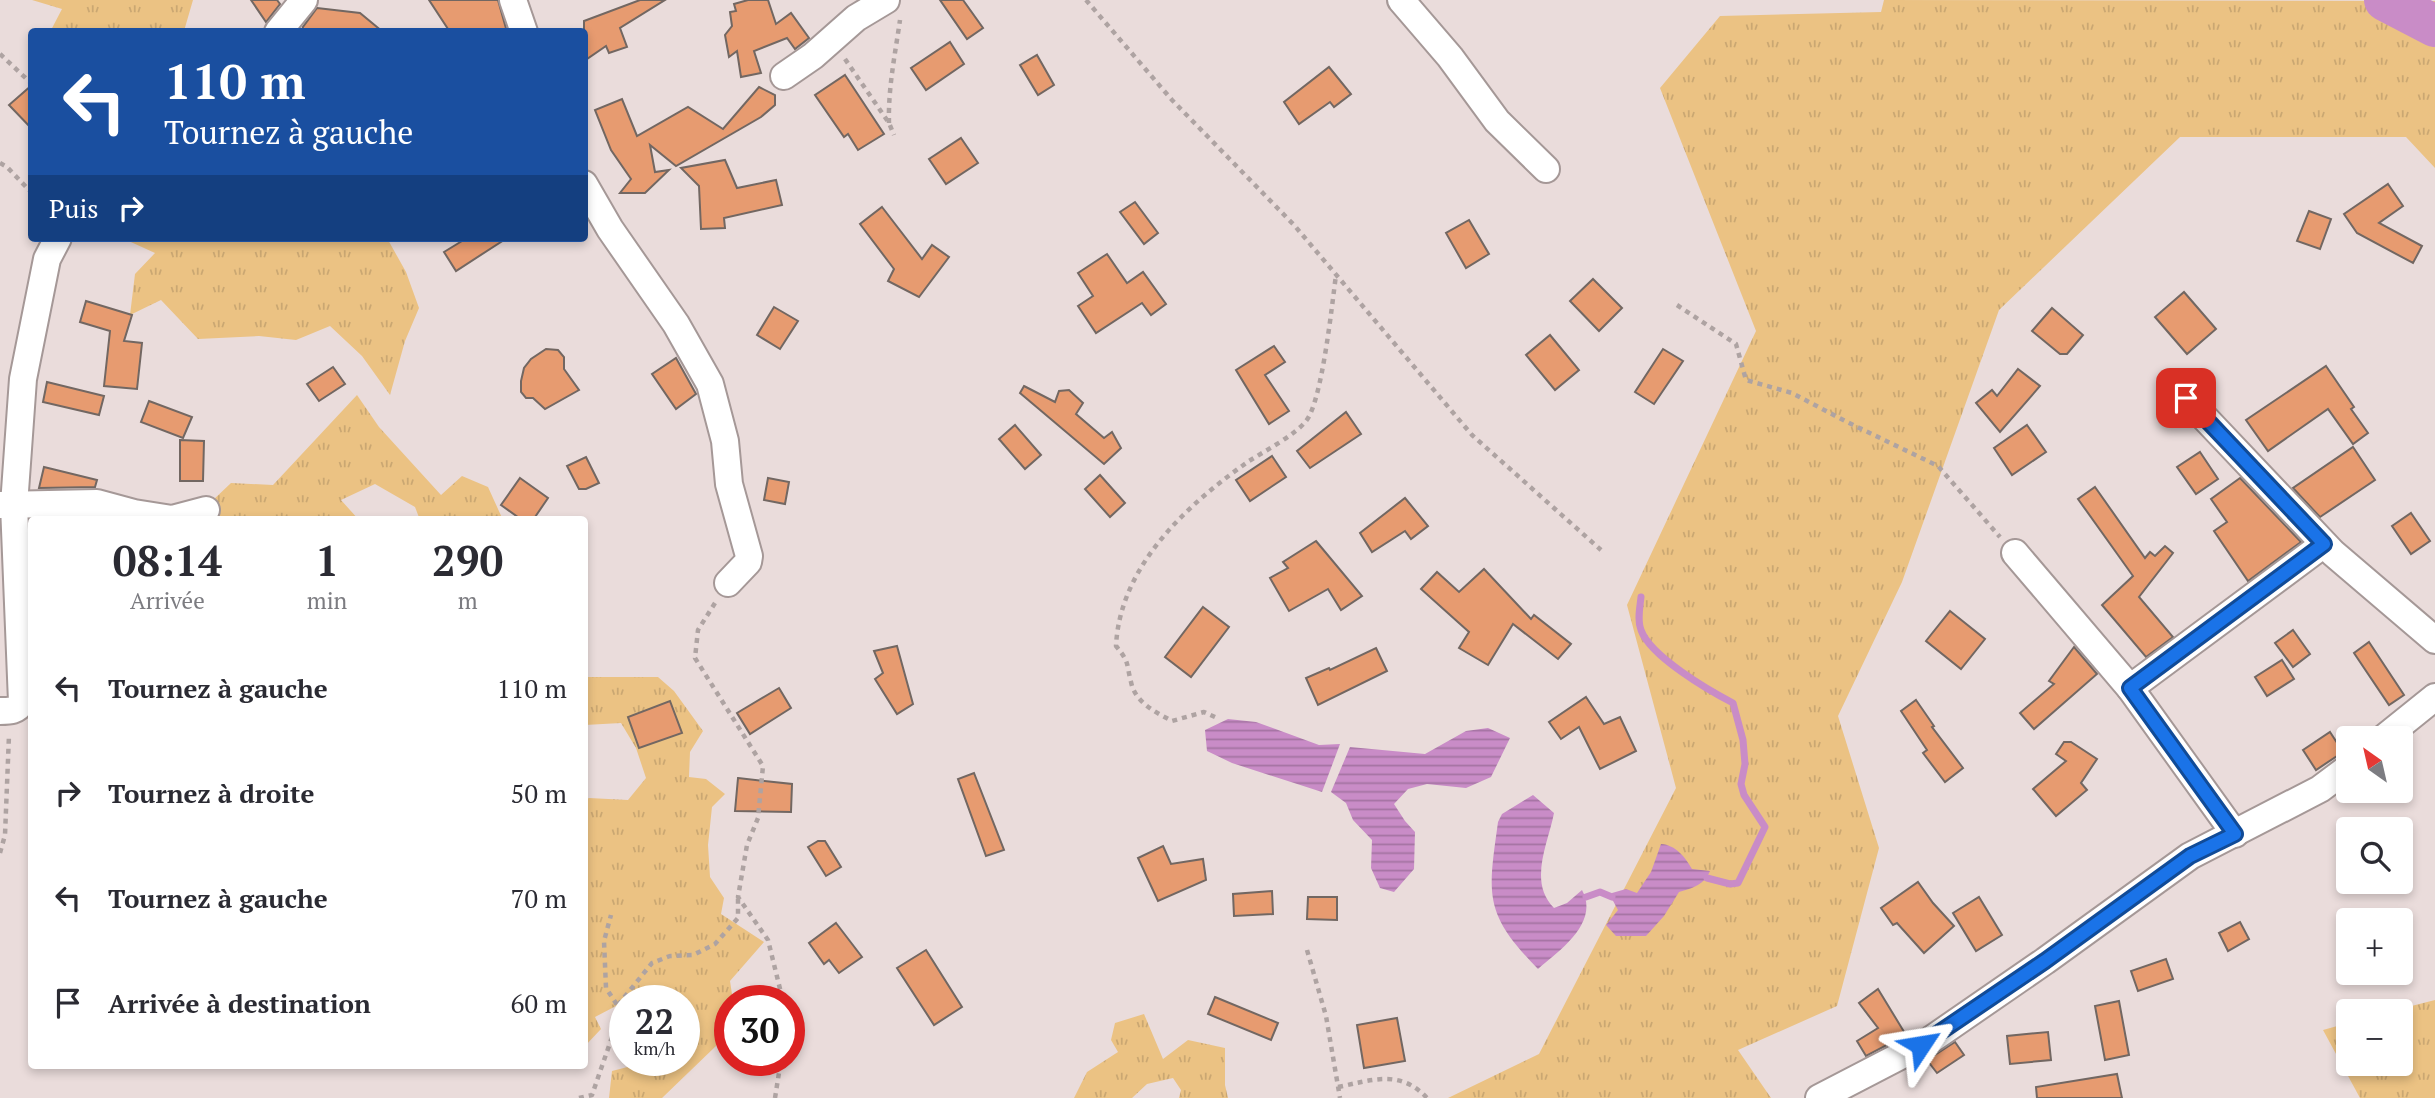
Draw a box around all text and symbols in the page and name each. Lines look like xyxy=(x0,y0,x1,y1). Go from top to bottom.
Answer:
text: 110 m xyxy=(164,48,306,113)
icon: left xyxy=(49,56,140,147)
text: Tournez à gauche xyxy=(164,111,413,153)
icon: right xyxy=(112,189,150,227)
text: Puis xyxy=(49,191,98,225)
pin xyxy=(2156,368,2216,428)
icon: arrive xyxy=(2167,379,2205,417)
text: 08:14 xyxy=(113,532,222,588)
text: 1 xyxy=(315,532,339,588)
text: 290 xyxy=(432,532,503,588)
text: Arrivée xyxy=(130,585,205,616)
text: min xyxy=(307,585,347,616)
text: m xyxy=(458,585,478,616)
icon: left xyxy=(49,669,87,707)
text: Tournez à gauche xyxy=(108,671,328,705)
text: 110 m xyxy=(497,671,567,705)
north arrow xyxy=(2336,726,2413,803)
map controls xyxy=(2336,726,2413,1076)
icon: right xyxy=(49,774,87,812)
text: Tournez à droite xyxy=(108,776,314,810)
text: 50 m xyxy=(511,776,567,810)
button: search xyxy=(2336,817,2413,894)
icon: left xyxy=(49,879,87,917)
text: Tournez à gauche xyxy=(108,881,328,915)
text: 70 m xyxy=(511,881,567,915)
button: + xyxy=(2336,908,2413,985)
icon: arrive xyxy=(49,984,87,1022)
speed limit sign: 30 xyxy=(714,985,805,1076)
text: Arrivée à destination xyxy=(108,986,371,1020)
text: 60 m xyxy=(511,986,567,1020)
text: 22 xyxy=(635,998,674,1044)
button: − xyxy=(2336,999,2413,1076)
position arrow xyxy=(1884,1008,1958,1082)
text: km/h xyxy=(634,1036,675,1060)

